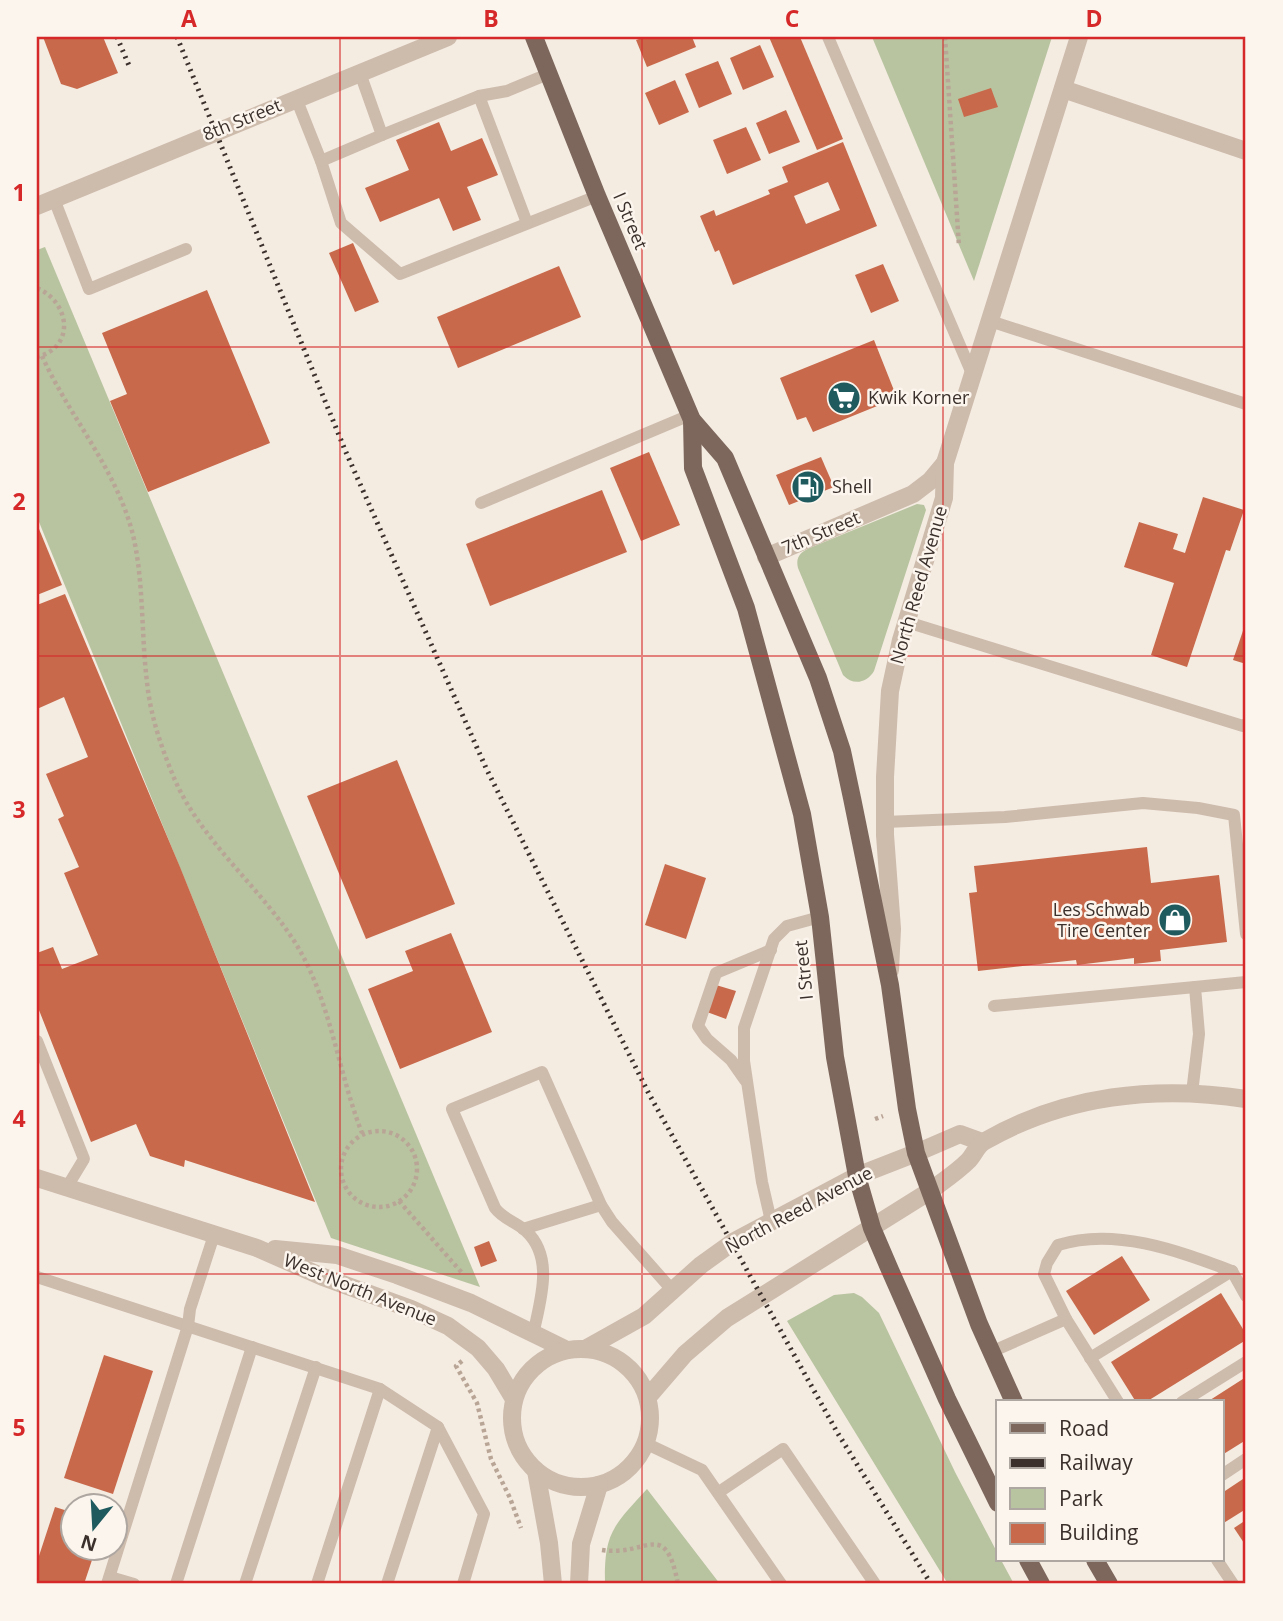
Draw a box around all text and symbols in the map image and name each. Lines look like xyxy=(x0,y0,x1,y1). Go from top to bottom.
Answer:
text: A xyxy=(181,2,197,34)
text: B xyxy=(483,2,499,34)
text: C xyxy=(785,2,799,34)
text: D xyxy=(1085,2,1103,34)
street label: 8th Street xyxy=(199,92,284,146)
text: 1 xyxy=(12,176,26,208)
street label: I Street xyxy=(608,188,654,253)
supermarket icon: Kwik Korner xyxy=(825,379,863,417)
place label: Kwik Korner xyxy=(868,385,970,409)
fuel station icon: Shell xyxy=(789,468,827,506)
place label: Shell xyxy=(832,474,872,498)
text: 2 xyxy=(12,485,26,517)
street label: North Reed Avenue xyxy=(884,503,952,667)
street label: 7th Street xyxy=(778,505,863,559)
text: 3 xyxy=(12,793,26,825)
place label: Les Schwab Tire Center xyxy=(1053,897,1151,942)
shop icon: Les Schwab Tire Center xyxy=(1156,901,1194,939)
street label: I Street xyxy=(788,939,818,1001)
text: 4 xyxy=(12,1102,26,1134)
street label: North Reed Avenue xyxy=(721,1160,876,1258)
street label: West North Avenue xyxy=(280,1247,440,1331)
legend xyxy=(996,1400,1224,1562)
text: 5 xyxy=(12,1411,26,1443)
text: Road xyxy=(1059,1414,1109,1442)
text: Railway xyxy=(1059,1448,1133,1476)
text: Park xyxy=(1059,1484,1103,1512)
north arrow xyxy=(60,1492,130,1562)
text: Building xyxy=(1059,1518,1138,1546)
text: N xyxy=(77,1528,100,1558)

